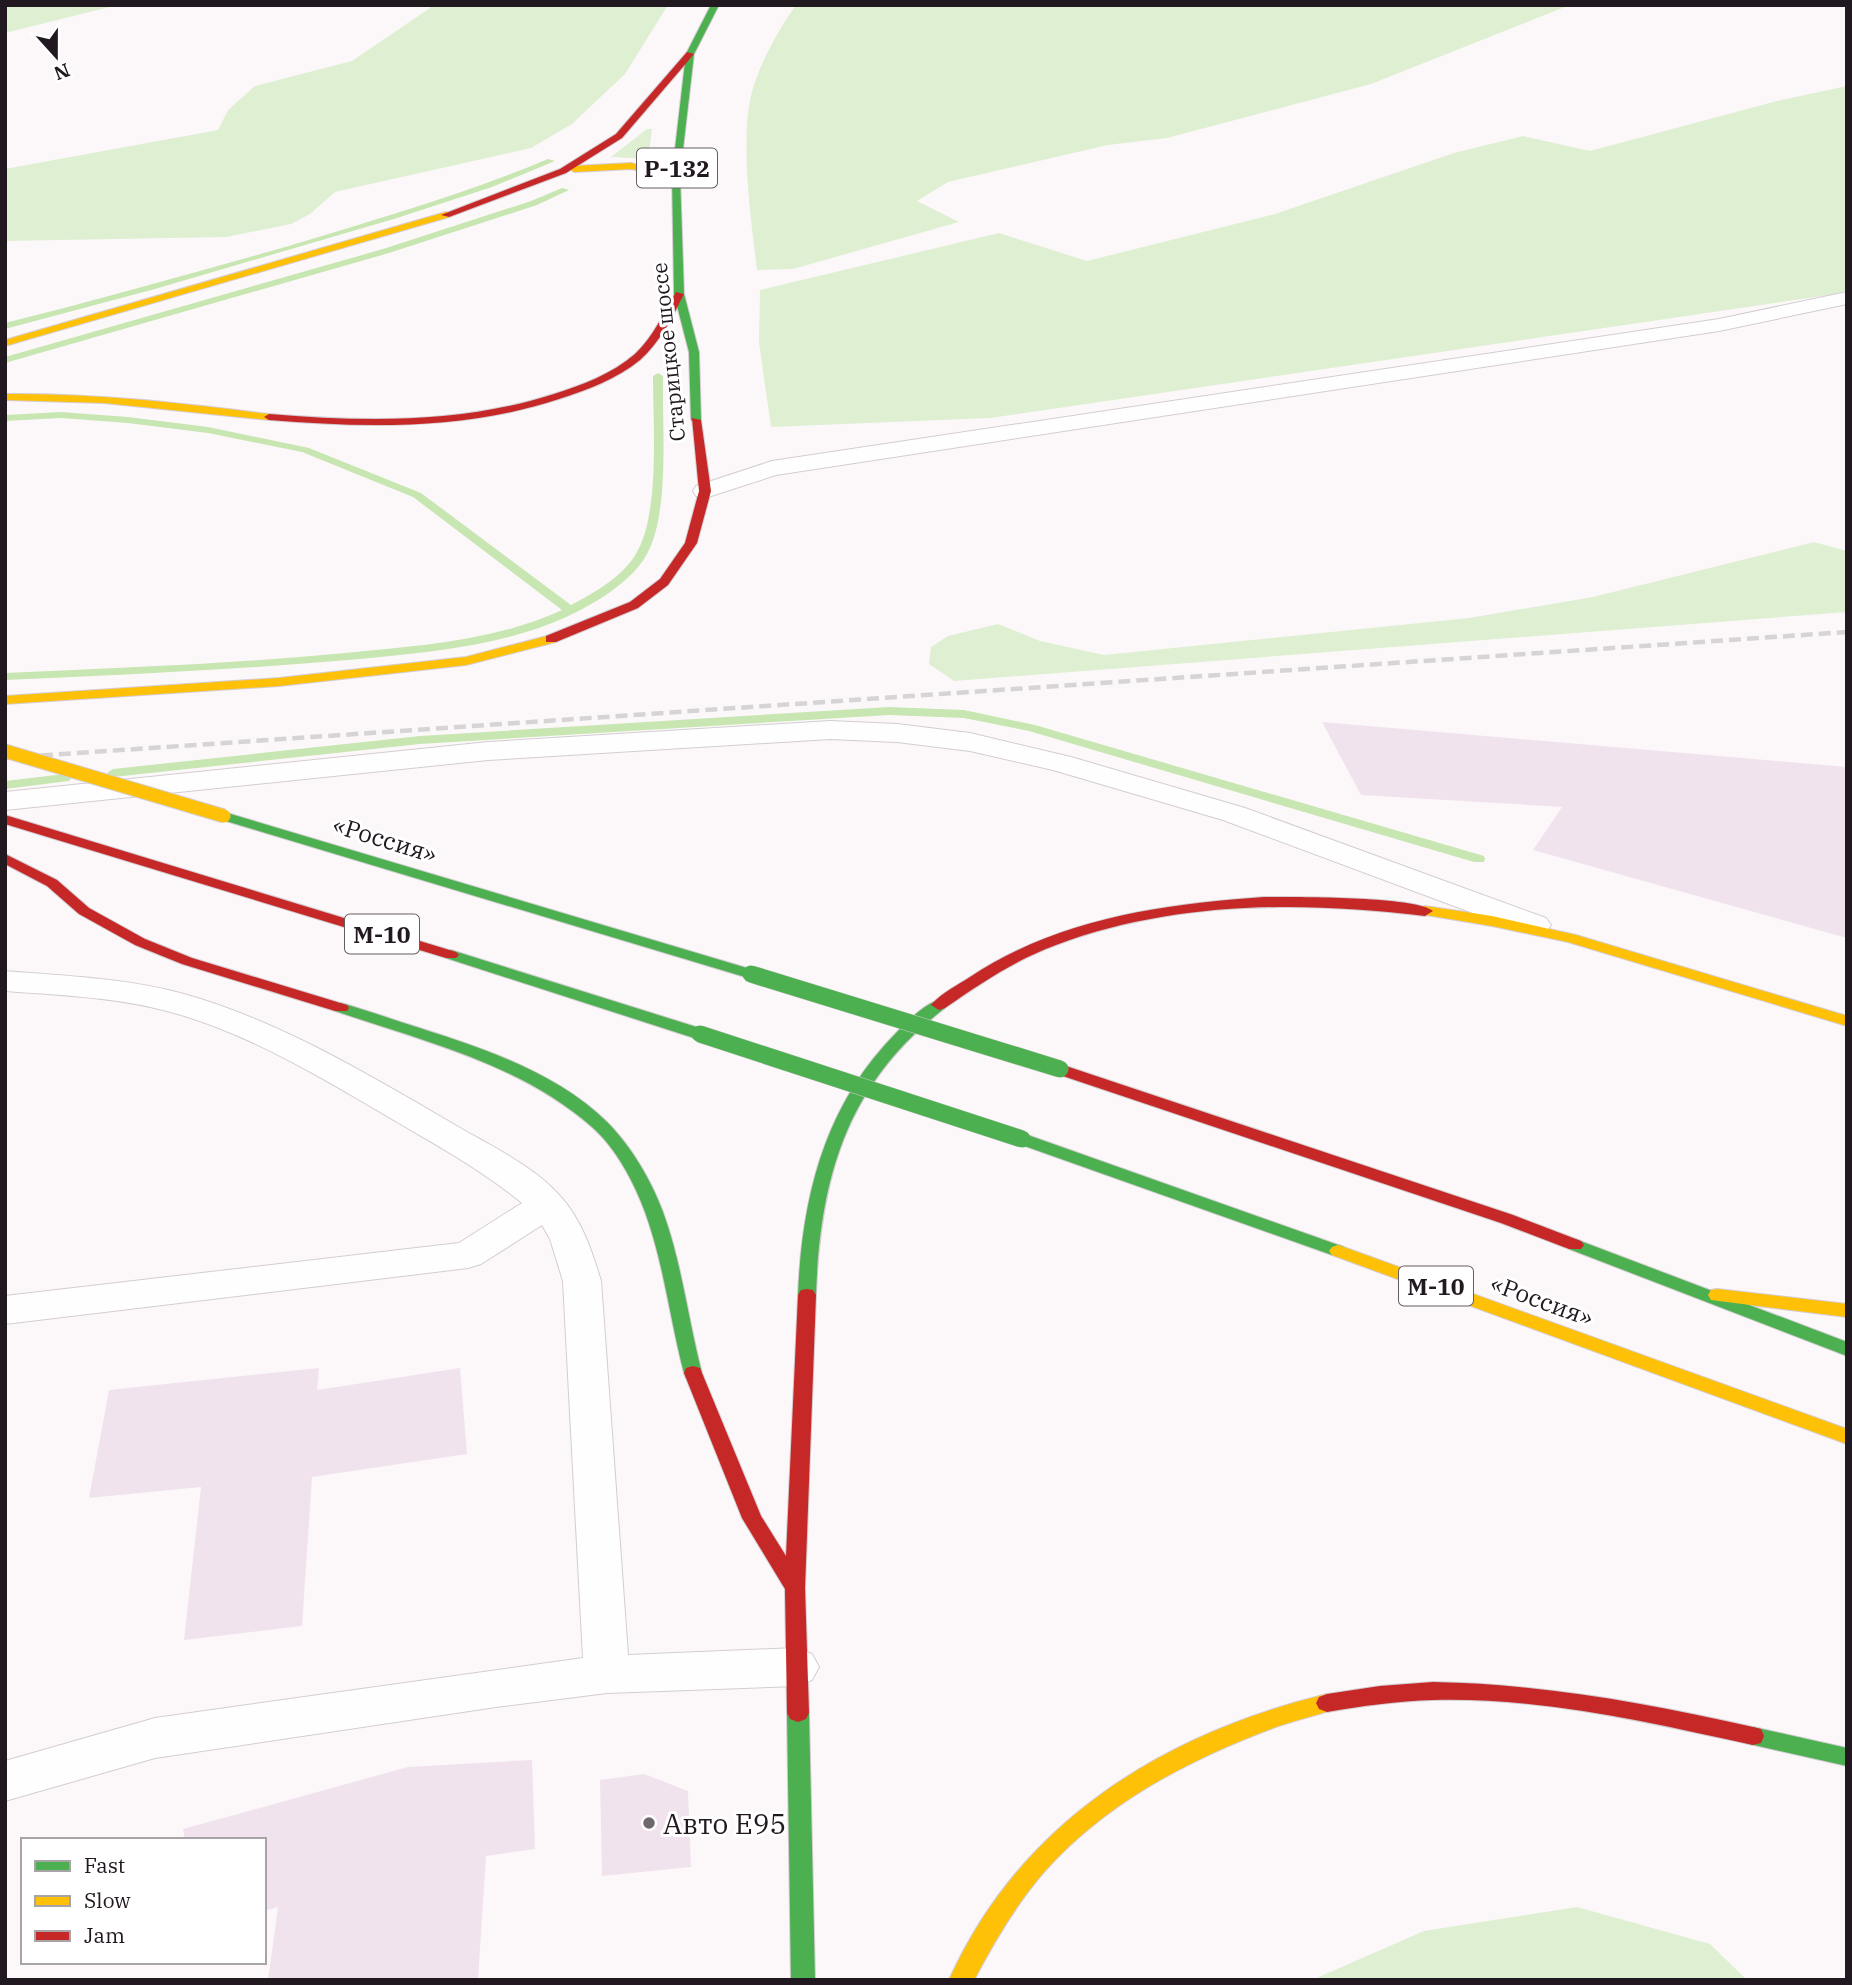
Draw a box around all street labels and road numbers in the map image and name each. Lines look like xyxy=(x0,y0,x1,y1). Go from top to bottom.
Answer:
road number: Р-132 xyxy=(637,148,717,188)
street label: Старицкое шоссе xyxy=(645,261,691,443)
street label: «Россия» xyxy=(329,808,441,870)
road number: М-10 xyxy=(345,914,419,953)
road number: М-10 xyxy=(1399,1266,1473,1306)
street label: «Россия» xyxy=(1486,1267,1598,1333)

